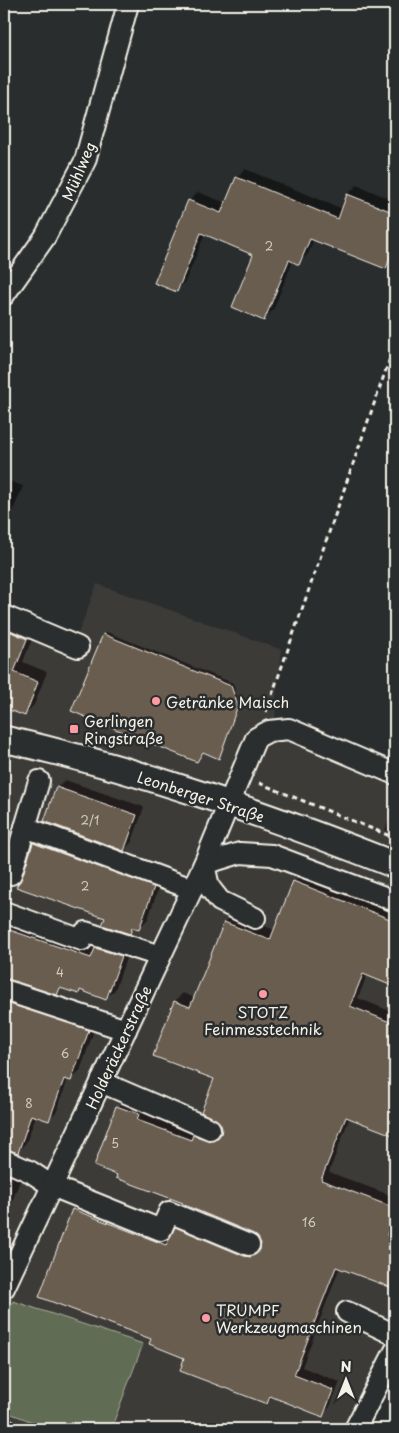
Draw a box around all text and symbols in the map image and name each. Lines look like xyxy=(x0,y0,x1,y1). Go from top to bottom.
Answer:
street label: Mühlweg xyxy=(55,138,101,204)
house number: 2 xyxy=(265,237,273,255)
place label: Getränke Maisch xyxy=(166,690,289,713)
marker: Getränke Maisch xyxy=(150,695,162,707)
place label: Gerlingen Ringstraße xyxy=(84,709,163,749)
marker: Gerlingen Ringstraße xyxy=(68,723,80,735)
street label: Leonberger Straße xyxy=(134,765,268,827)
house number: 2/1 xyxy=(81,811,99,829)
house number: 2 xyxy=(81,877,89,895)
house number: 4 xyxy=(56,963,64,981)
street label: Holderäckerstraße xyxy=(79,981,157,1113)
marker: STOTZ Feinmesstechnik xyxy=(257,988,269,1000)
place label: STOTZ Feinmesstechnik xyxy=(204,1000,322,1040)
house number: 6 xyxy=(61,1044,69,1062)
house number: 8 xyxy=(25,1094,33,1112)
house number: 5 xyxy=(111,1134,119,1152)
house number: 16 xyxy=(302,1213,316,1231)
place label: TRUMPF Werkzeugmaschinen xyxy=(216,1298,362,1338)
marker: TRUMPF Werkzeugmaschinen xyxy=(200,1312,212,1324)
north arrow xyxy=(322,1356,372,1406)
text: N xyxy=(340,1356,352,1377)

